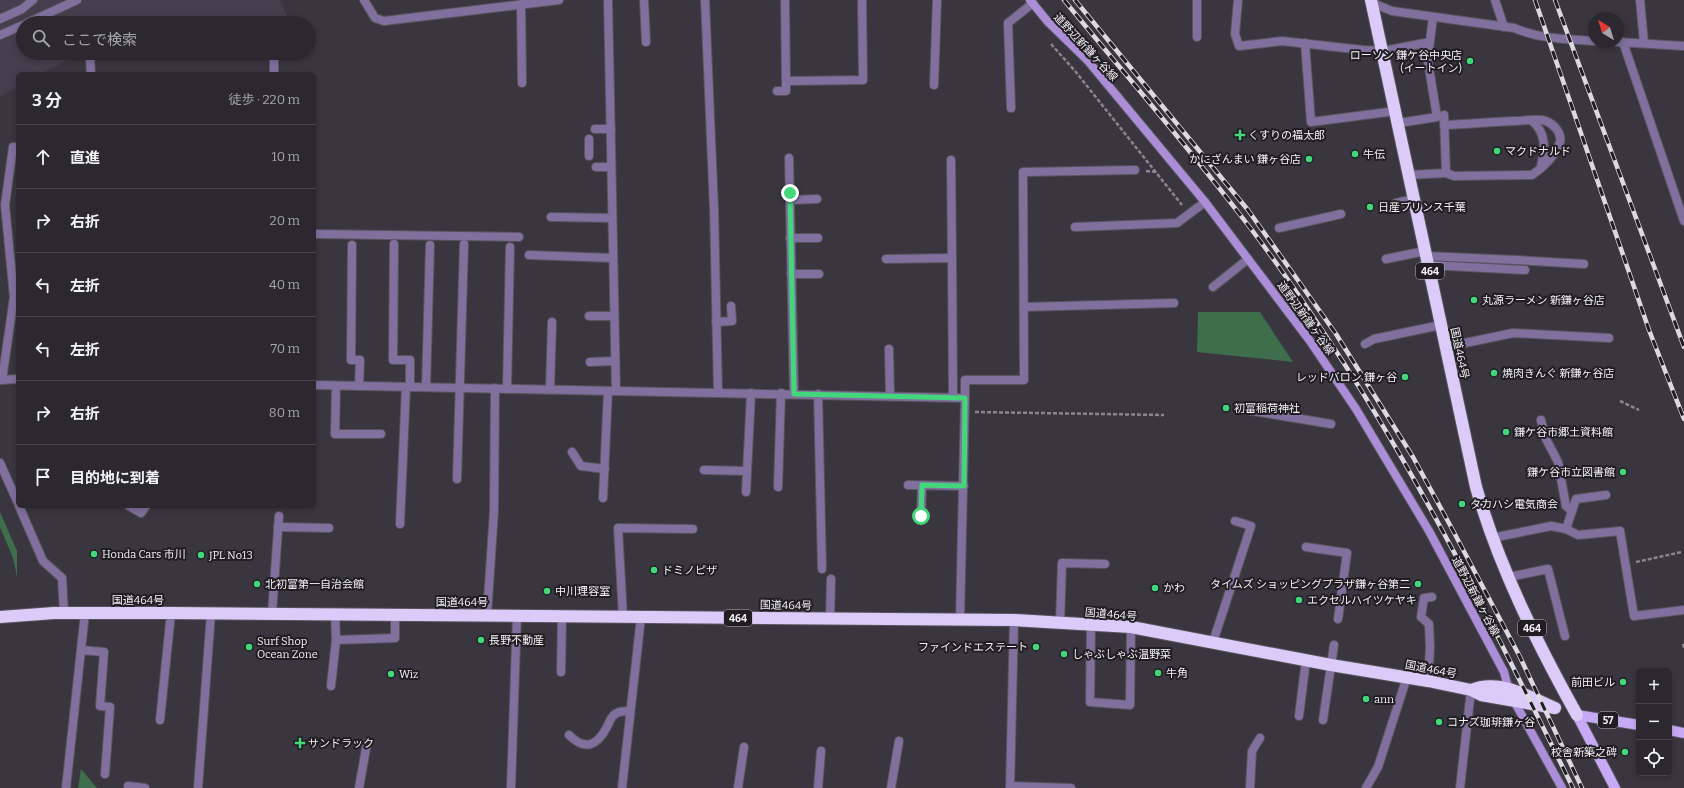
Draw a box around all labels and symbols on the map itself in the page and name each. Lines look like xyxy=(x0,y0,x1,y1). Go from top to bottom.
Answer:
street label: 道野辺新鎌ヶ谷線 xyxy=(1051,11,1120,84)
north arrow xyxy=(1588,12,1624,48)
place label: ローソン 鎌ケ谷中央店 (イートイン) xyxy=(1350,49,1462,75)
marker: ローソン 鎌ケ谷中央店 (イートイン) xyxy=(1465,56,1475,66)
place label: くすりの福太郎 xyxy=(1248,129,1325,142)
marker: くすりの福太郎 xyxy=(1235,130,1245,140)
place label: マクドナルド xyxy=(1505,145,1571,158)
marker: マクドナルド xyxy=(1492,146,1502,156)
place label: 牛伝 xyxy=(1363,148,1385,161)
marker: 牛伝 xyxy=(1350,149,1360,159)
place label: かにざんまい 鎌ヶ谷店 xyxy=(1189,153,1301,166)
marker: かにざんまい 鎌ヶ谷店 xyxy=(1304,154,1314,164)
route end xyxy=(781,184,799,202)
place label: 日産プリンス千葉 xyxy=(1378,201,1466,214)
marker: 日産プリンス千葉 xyxy=(1365,202,1375,212)
road number: 464 xyxy=(1416,263,1444,279)
street label: 道野辺新鎌ヶ谷線 xyxy=(1274,279,1337,358)
place label: 丸源ラーメン 新鎌ヶ谷店 xyxy=(1482,294,1605,307)
marker: 丸源ラーメン 新鎌ヶ谷店 xyxy=(1469,295,1479,305)
street label: 国道464号 xyxy=(1448,326,1471,380)
place label: 焼肉きんぐ 新鎌ヶ谷店 xyxy=(1502,367,1614,380)
marker: 焼肉きんぐ 新鎌ヶ谷店 xyxy=(1489,368,1499,378)
place label: レッドバロン 鎌ヶ谷 xyxy=(1296,371,1397,384)
marker: レッドバロン 鎌ヶ谷 xyxy=(1400,372,1410,382)
place label: 初富稲荷神社 xyxy=(1234,402,1300,415)
marker: 初富稲荷神社 xyxy=(1221,403,1231,413)
place label: 鎌ケ谷市郷土資料館 xyxy=(1514,426,1613,439)
marker: 鎌ケ谷市郷土資料館 xyxy=(1501,427,1511,437)
place label: 鎌ケ谷市立図書館 xyxy=(1527,466,1615,479)
marker: 鎌ケ谷市立図書館 xyxy=(1618,467,1628,477)
place label: タカハシ電気商会 xyxy=(1470,498,1558,511)
marker: タカハシ電気商会 xyxy=(1457,499,1467,509)
route start xyxy=(912,507,930,525)
place label: Honda Cars 市川 xyxy=(102,548,186,561)
marker: Honda Cars 市川 xyxy=(89,549,99,559)
place label: JPL No13 xyxy=(208,549,253,562)
marker: JPL No13 xyxy=(196,550,206,560)
street label: 道野辺新鎌ヶ谷線 xyxy=(1449,554,1502,638)
place label: ドミノピザ xyxy=(662,564,717,577)
marker: ドミノピザ xyxy=(649,565,659,575)
place label: 北初富第一自治会館 xyxy=(265,578,364,591)
place label: タイムズ ショッピングプラザ鎌ヶ谷第二 xyxy=(1210,578,1410,591)
marker: 北初富第一自治会館 xyxy=(252,579,262,589)
marker: タイムズ ショッピングプラザ鎌ヶ谷第二 xyxy=(1413,579,1423,589)
place label: かわ xyxy=(1163,582,1185,595)
marker: かわ xyxy=(1150,583,1160,593)
place label: 中川理容室 xyxy=(555,585,610,598)
marker: 中川理容室 xyxy=(542,586,552,596)
street label: 国道464号 xyxy=(112,594,164,607)
place label: エクセルハイツケヤキ xyxy=(1307,594,1417,607)
marker: エクセルハイツケヤキ xyxy=(1294,595,1304,605)
street label: 国道464号 xyxy=(436,596,488,609)
street label: 国道464号 xyxy=(760,599,812,612)
street label: 国道464号 xyxy=(1084,606,1138,623)
road number: 464 xyxy=(724,610,752,626)
road number: 464 xyxy=(1518,620,1546,636)
place label: 長野不動産 xyxy=(489,634,544,647)
place label: Surf Shop Ocean Zone xyxy=(257,635,318,661)
marker: 長野不動産 xyxy=(476,635,486,645)
place label: ファインドエステート xyxy=(918,641,1028,654)
marker: Surf Shop Ocean Zone xyxy=(244,642,254,652)
marker: ファインドエステート xyxy=(1031,642,1041,652)
place label: しゃぶしゃぶ温野菜 xyxy=(1072,648,1171,661)
marker: しゃぶしゃぶ温野菜 xyxy=(1059,649,1069,659)
street label: 国道464号 xyxy=(1404,658,1458,681)
place label: 牛角 xyxy=(1166,667,1188,680)
place label: Wiz xyxy=(399,668,418,681)
marker: 牛角 xyxy=(1153,668,1163,678)
marker: Wiz xyxy=(386,669,396,679)
place label: 前田ビル xyxy=(1571,676,1615,689)
marker: 前田ビル xyxy=(1618,677,1628,687)
place label: ann xyxy=(1374,693,1394,706)
marker: ann xyxy=(1361,694,1371,704)
road number: 57 xyxy=(1598,712,1618,728)
place label: コナズ珈琲鎌ヶ谷 xyxy=(1447,716,1535,729)
marker: コナズ珈琲鎌ヶ谷 xyxy=(1434,717,1444,727)
place label: サンドラック xyxy=(308,737,374,750)
marker: サンドラック xyxy=(295,738,305,748)
place label: 校舎新築之碑 xyxy=(1551,746,1617,759)
marker: 校舎新築之碑 xyxy=(1620,747,1630,757)

